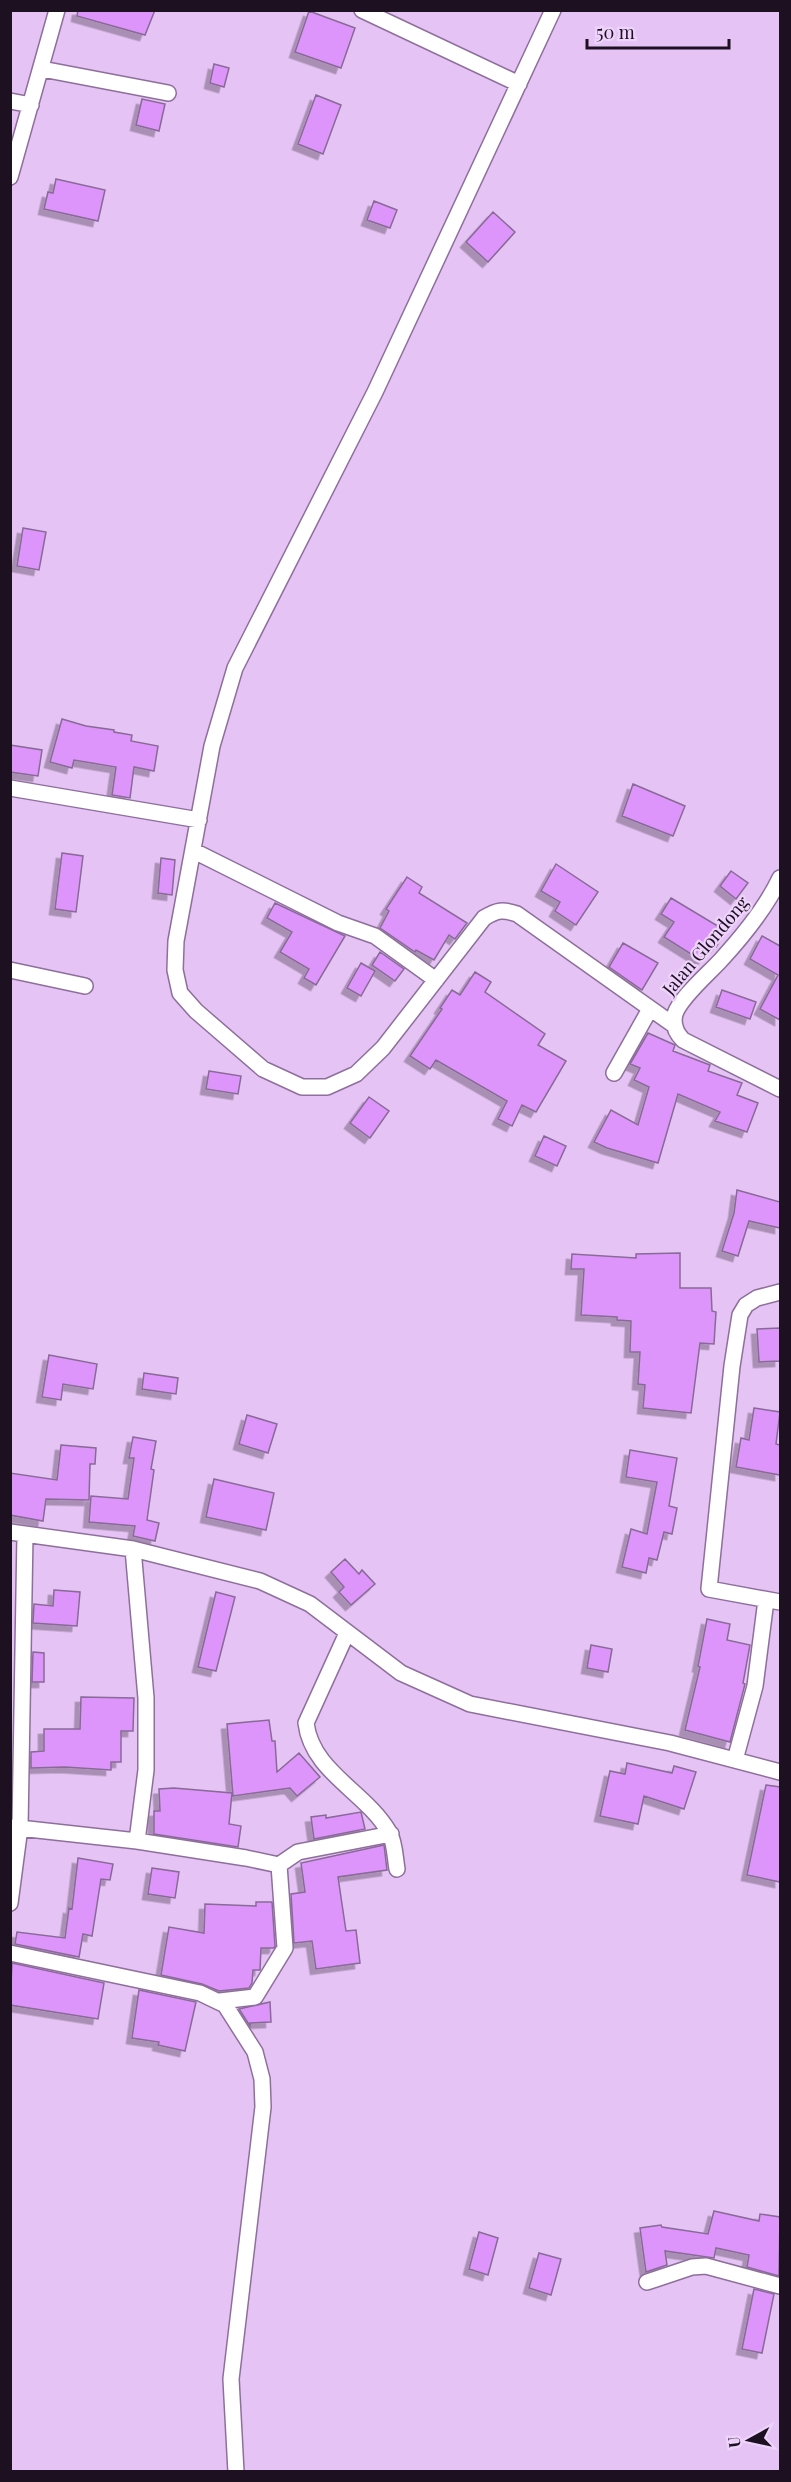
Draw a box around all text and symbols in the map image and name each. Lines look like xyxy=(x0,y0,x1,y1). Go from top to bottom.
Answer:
scale bar xyxy=(587,12,730,50)
text: 50 m xyxy=(596,20,635,44)
street label: Jalan Glondong xyxy=(656,890,754,1001)
north arrow xyxy=(719,2410,779,2470)
text: U xyxy=(722,2435,745,2449)

